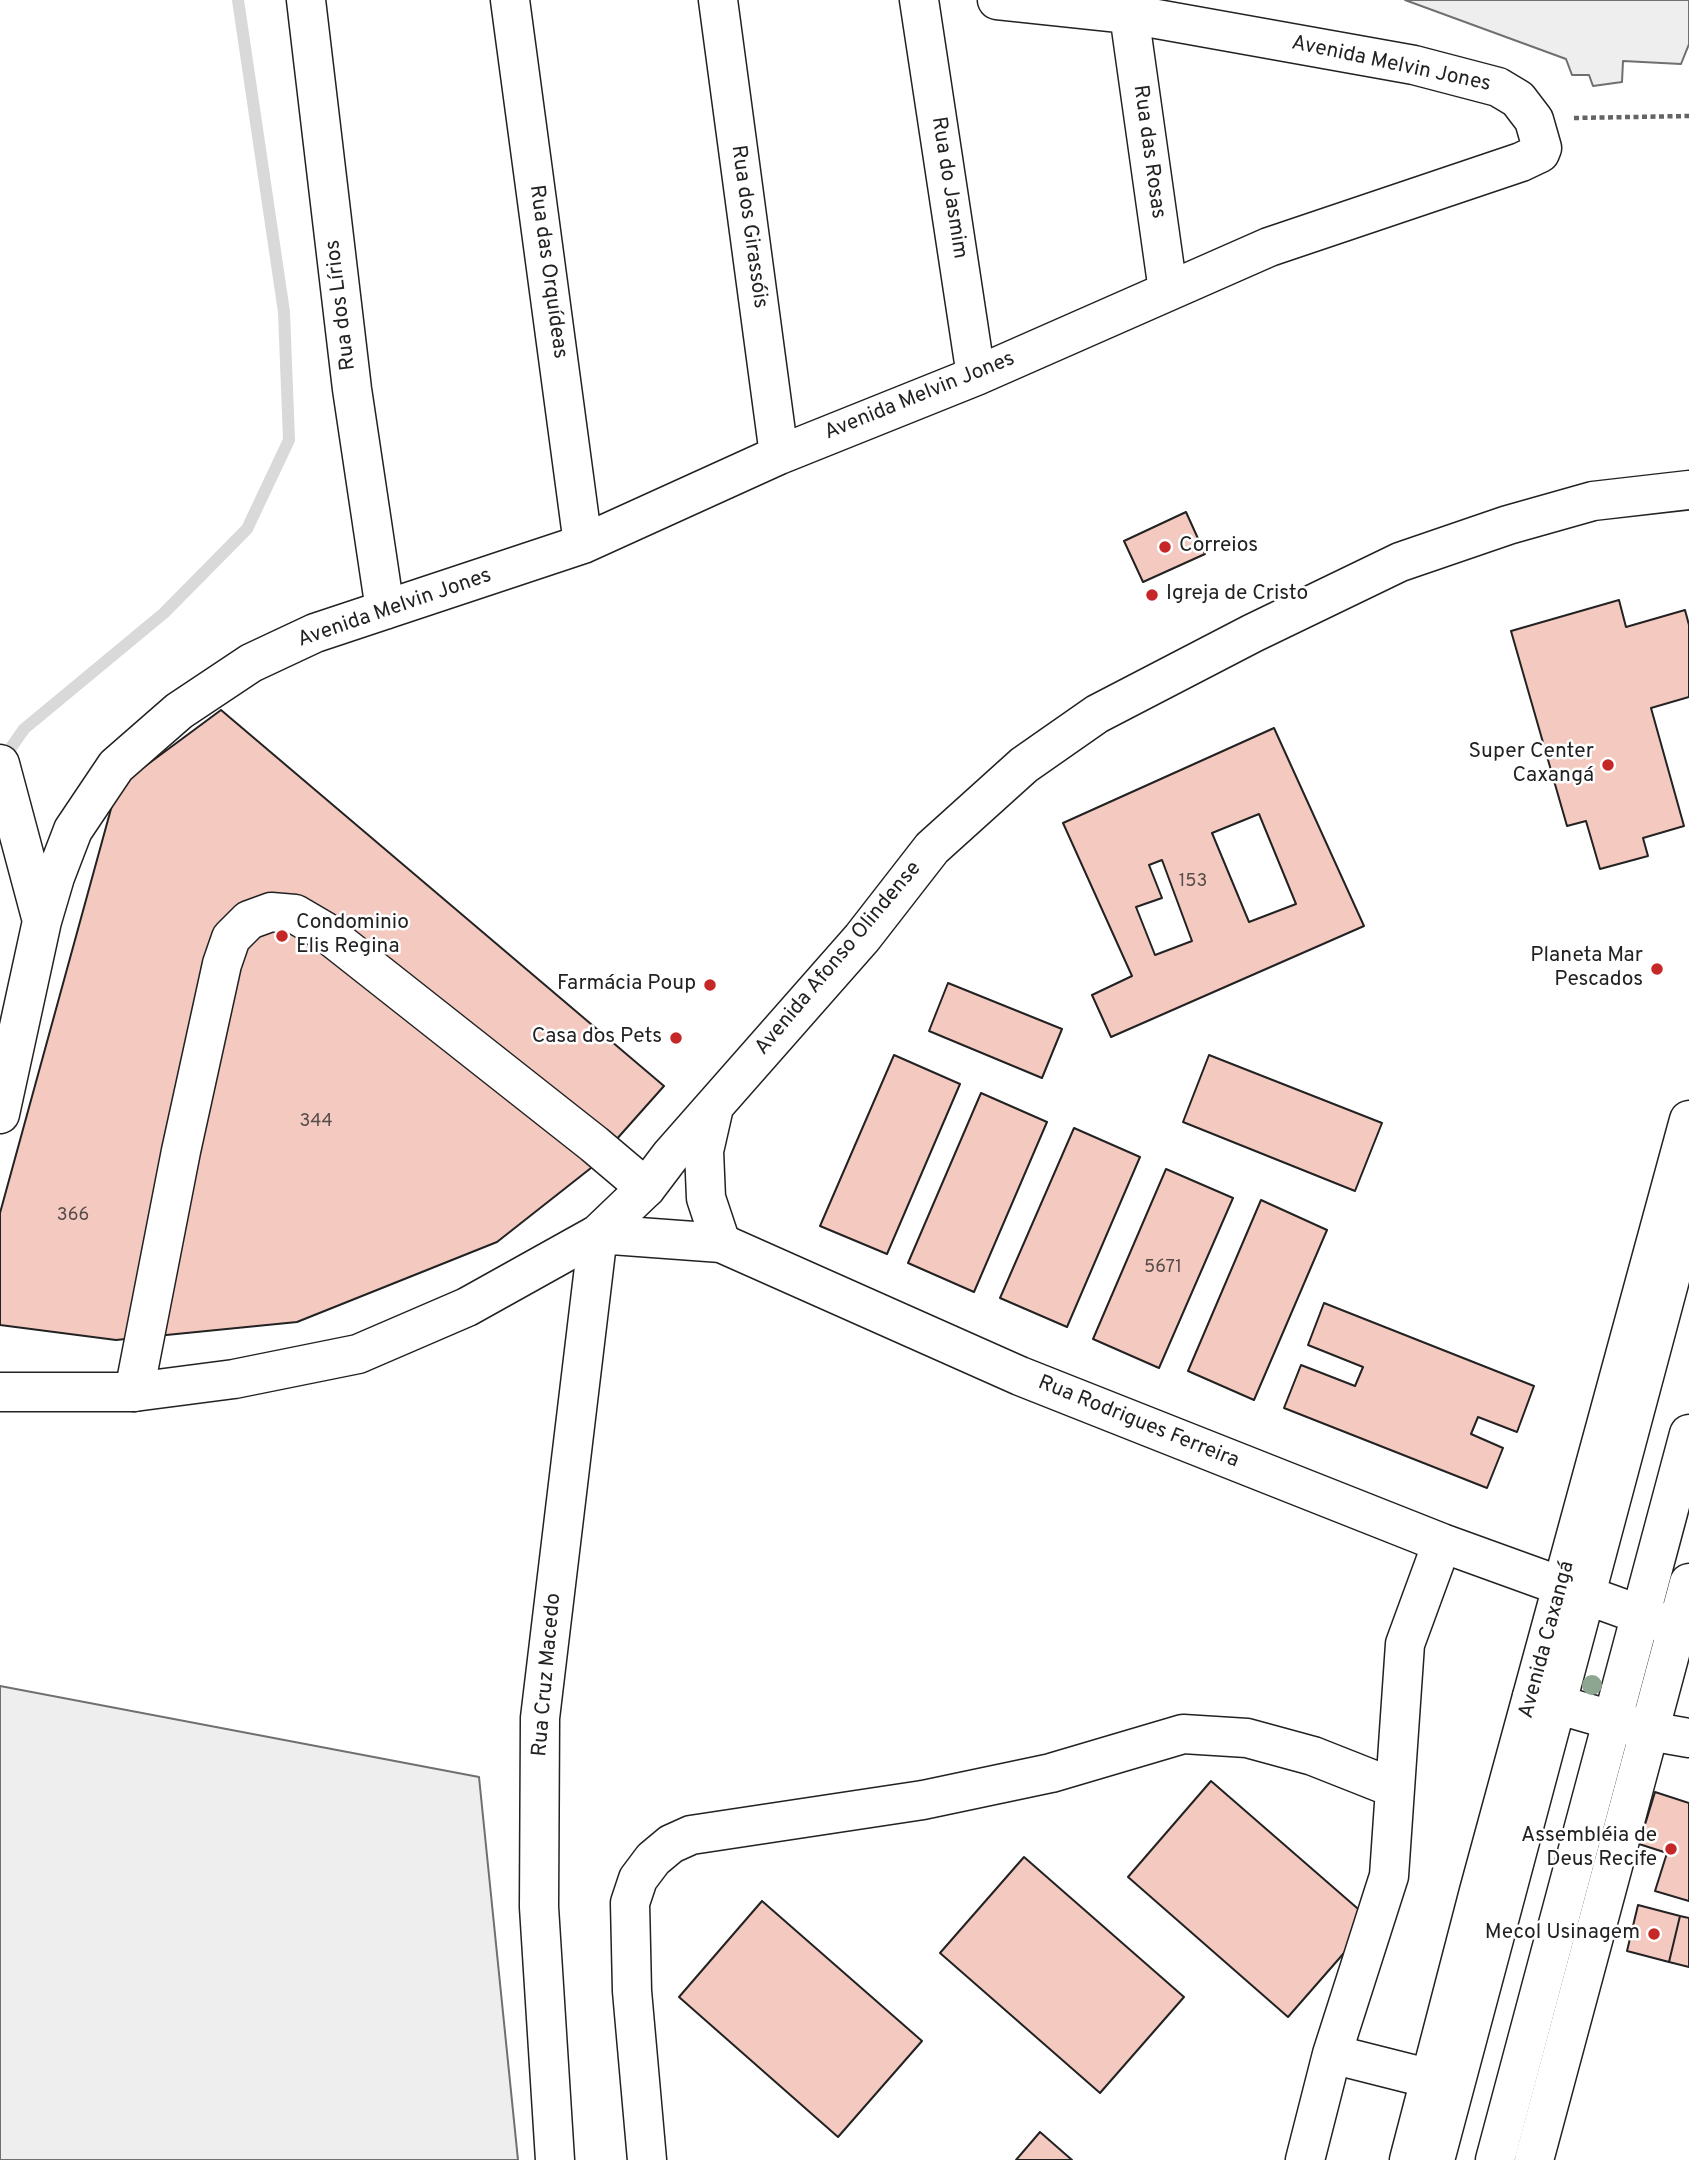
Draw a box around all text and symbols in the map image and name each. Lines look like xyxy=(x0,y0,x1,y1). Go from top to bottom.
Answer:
street label: Avenida Melvin Jones xyxy=(1289,32,1493,98)
street label: Rua das Rosas xyxy=(1126,84,1170,220)
street label: Rua do Jasmim xyxy=(924,115,972,261)
street label: Rua dos Girassóis xyxy=(724,144,772,310)
street label: Rua das Orquídeas xyxy=(522,184,572,360)
street label: Rua dos Lírios xyxy=(321,238,363,372)
street label: Avenida Melvin Jones xyxy=(821,347,1019,447)
place label: Correios xyxy=(1179,534,1258,560)
marker: Correios xyxy=(1157,539,1173,555)
street label: Avenida Melvin Jones xyxy=(295,564,495,654)
place label: Igreja de Cristo xyxy=(1166,582,1308,608)
marker: Igreja de Cristo xyxy=(1144,587,1160,603)
place label: Super Center Caxangá xyxy=(1469,740,1594,790)
marker: Super Center Caxangá xyxy=(1600,757,1616,773)
street label: Avenida Afonso Olindense xyxy=(751,857,927,1061)
house number: 153 xyxy=(1179,871,1207,893)
place label: Condominio Elis Regina xyxy=(296,911,409,961)
marker: Condominio Elis Regina xyxy=(274,928,290,944)
place label: Planeta Mar Pescados xyxy=(1530,944,1643,994)
marker: Planeta Mar Pescados xyxy=(1649,961,1665,977)
place label: Farmácia Poup xyxy=(557,972,696,998)
marker: Farmácia Poup xyxy=(702,977,718,993)
place label: Casa dos Pets xyxy=(532,1025,662,1051)
marker: Casa dos Pets xyxy=(668,1030,684,1046)
house number: 344 xyxy=(299,1111,333,1133)
house number: 366 xyxy=(57,1205,89,1227)
house number: 5671 xyxy=(1144,1257,1182,1279)
street label: Rua Rodrigues Ferreira xyxy=(1034,1371,1242,1475)
street label: Avenida Caxangá xyxy=(1515,1559,1581,1721)
street label: Rua Cruz Macedo xyxy=(528,1592,568,1758)
place label: Assembléia de Deus Recife xyxy=(1521,1824,1657,1874)
marker: Assembléia de Deus Recife xyxy=(1663,1841,1679,1857)
place label: Mecol Usinagem xyxy=(1485,1921,1640,1947)
marker: Mecol Usinagem xyxy=(1646,1926,1662,1942)

